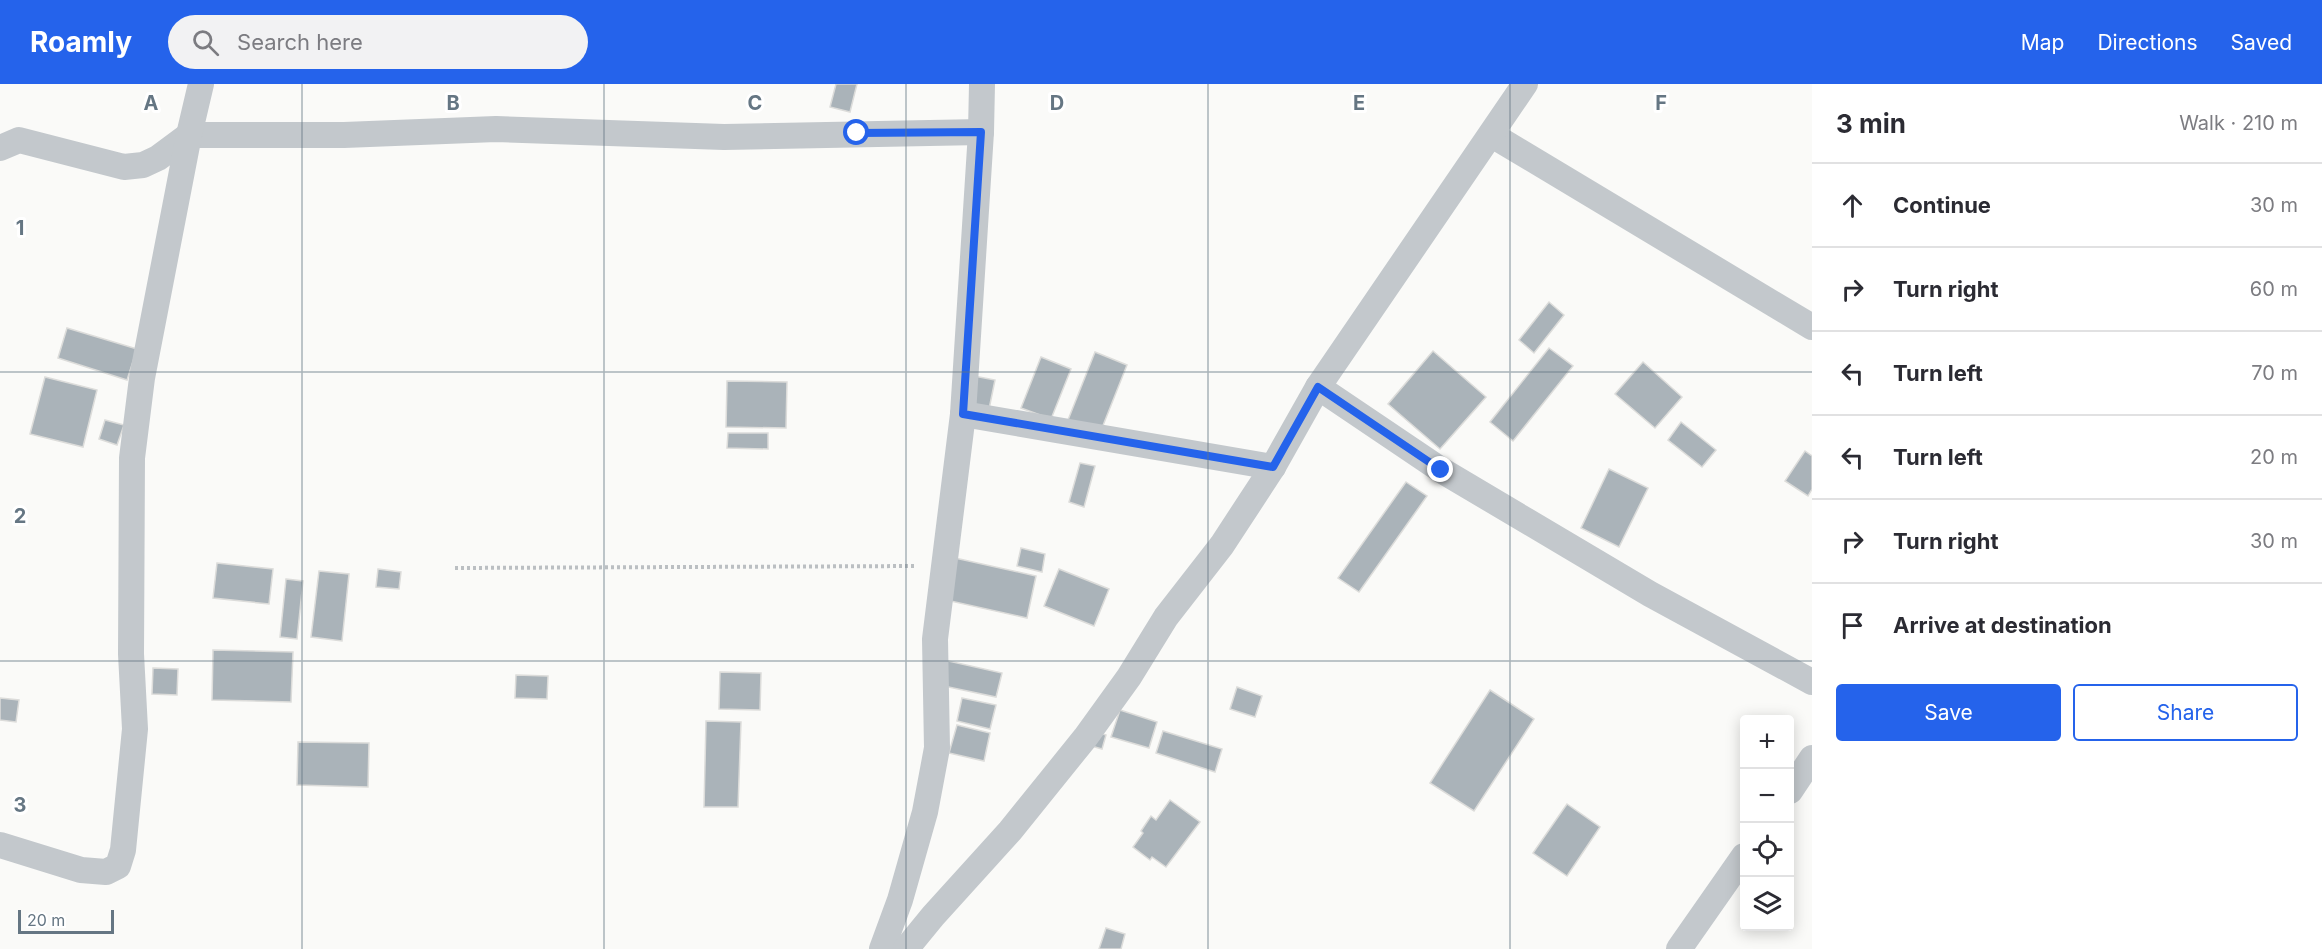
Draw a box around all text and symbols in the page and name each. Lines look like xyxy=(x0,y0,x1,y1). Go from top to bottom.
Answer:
search box xyxy=(168,15,588,69)
text: Roamly xyxy=(30,25,132,59)
icon: search xyxy=(189,26,222,59)
text: Search here xyxy=(237,29,363,55)
text: Map xyxy=(2021,30,2064,55)
text: Directions xyxy=(2097,30,2198,55)
text: Saved xyxy=(2231,30,2292,55)
text: A xyxy=(144,91,159,115)
text: B xyxy=(446,91,460,115)
text: C xyxy=(748,91,762,115)
text: D xyxy=(1050,91,1064,115)
text: E xyxy=(1353,91,1365,115)
text: F xyxy=(1655,91,1667,115)
text: 3 min xyxy=(1836,108,1906,139)
text: Walk · 210 m xyxy=(2179,111,2298,135)
route start xyxy=(843,119,869,145)
icon: ahead xyxy=(1836,189,1869,222)
text: Continue xyxy=(1893,192,1991,218)
text: 30 m xyxy=(2250,193,2298,217)
text: 1 xyxy=(16,216,24,240)
icon: right xyxy=(1836,273,1869,306)
text: Turn right xyxy=(1893,276,1999,302)
text: 60 m xyxy=(2250,277,2298,301)
icon: left xyxy=(1836,357,1869,390)
text: Turn left xyxy=(1893,360,1983,386)
text: 70 m xyxy=(2251,361,2298,385)
icon: left xyxy=(1836,441,1869,474)
text: Turn left xyxy=(1893,444,1983,470)
text: 20 m xyxy=(2250,445,2298,469)
route end xyxy=(1427,456,1453,482)
text: 2 xyxy=(14,504,26,528)
icon: right xyxy=(1836,525,1869,558)
text: Turn right xyxy=(1893,528,1999,554)
text: 30 m xyxy=(2250,529,2298,553)
icon: arrive xyxy=(1836,609,1869,642)
text: Arrive at destination xyxy=(1893,612,2112,638)
button: Save xyxy=(1836,684,2061,741)
button: Share xyxy=(2073,684,2298,741)
map controls xyxy=(1740,715,1794,931)
button: + xyxy=(1740,715,1794,769)
button: − xyxy=(1740,769,1794,823)
text: 3 xyxy=(14,793,26,817)
button: locate xyxy=(1740,823,1794,877)
button: layers xyxy=(1740,877,1794,931)
scale bar xyxy=(18,907,114,934)
text: 20 m xyxy=(27,910,65,930)

